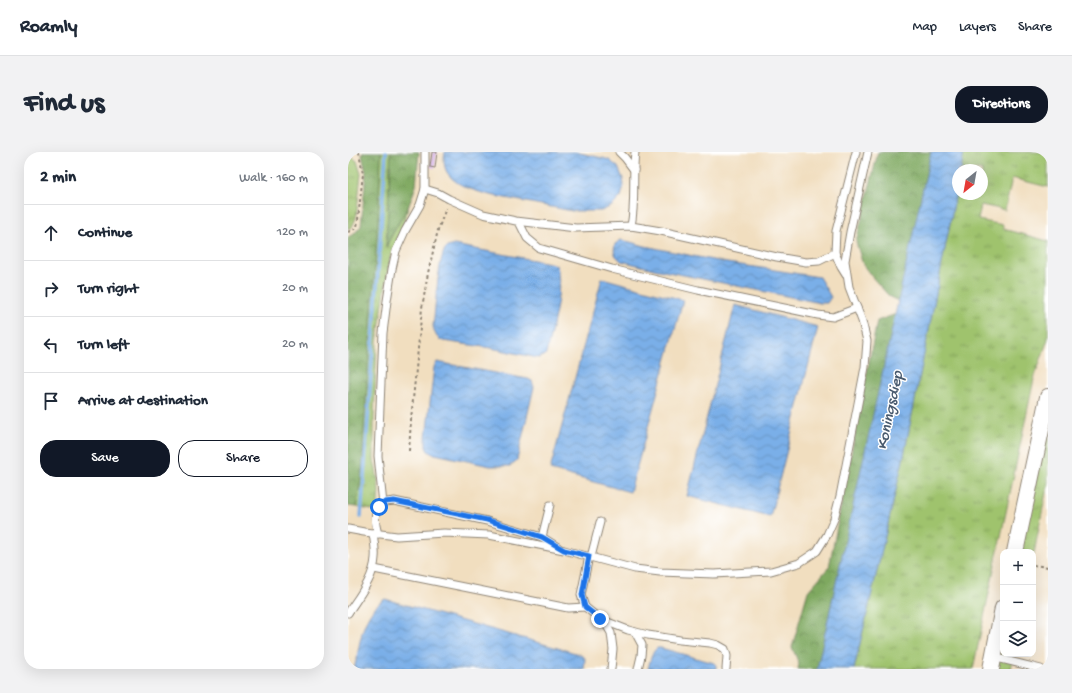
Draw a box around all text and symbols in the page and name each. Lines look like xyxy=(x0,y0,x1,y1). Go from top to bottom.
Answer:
text: Roamly xyxy=(20,16,77,39)
text: Map xyxy=(913,19,937,36)
text: Layers xyxy=(959,19,996,36)
text: Share xyxy=(1018,19,1052,36)
button: Directions xyxy=(955,86,1048,123)
text: Find us xyxy=(24,88,104,121)
north arrow xyxy=(952,164,988,200)
text: 2 min xyxy=(40,168,76,188)
text: Walk · 160 m xyxy=(239,171,308,186)
icon: ahead xyxy=(40,222,62,244)
text: Continue xyxy=(78,224,132,242)
text: 120 m xyxy=(277,225,308,240)
icon: right xyxy=(40,278,62,300)
text: Turn right xyxy=(78,280,138,298)
text: 20 m xyxy=(282,281,308,296)
icon: left xyxy=(40,334,62,356)
text: Turn left xyxy=(78,336,129,354)
text: 20 m xyxy=(282,337,308,352)
water label: Koningsdiep xyxy=(874,369,909,452)
icon: arrive xyxy=(40,390,62,412)
text: Arrive at destination xyxy=(78,392,208,410)
button: Save xyxy=(40,440,170,477)
button: Share xyxy=(178,440,308,477)
route start xyxy=(370,498,388,516)
map controls xyxy=(1000,549,1036,657)
button: + xyxy=(1000,549,1036,585)
button: − xyxy=(1000,585,1036,621)
route end xyxy=(591,610,609,628)
button: layers xyxy=(1000,621,1036,657)

